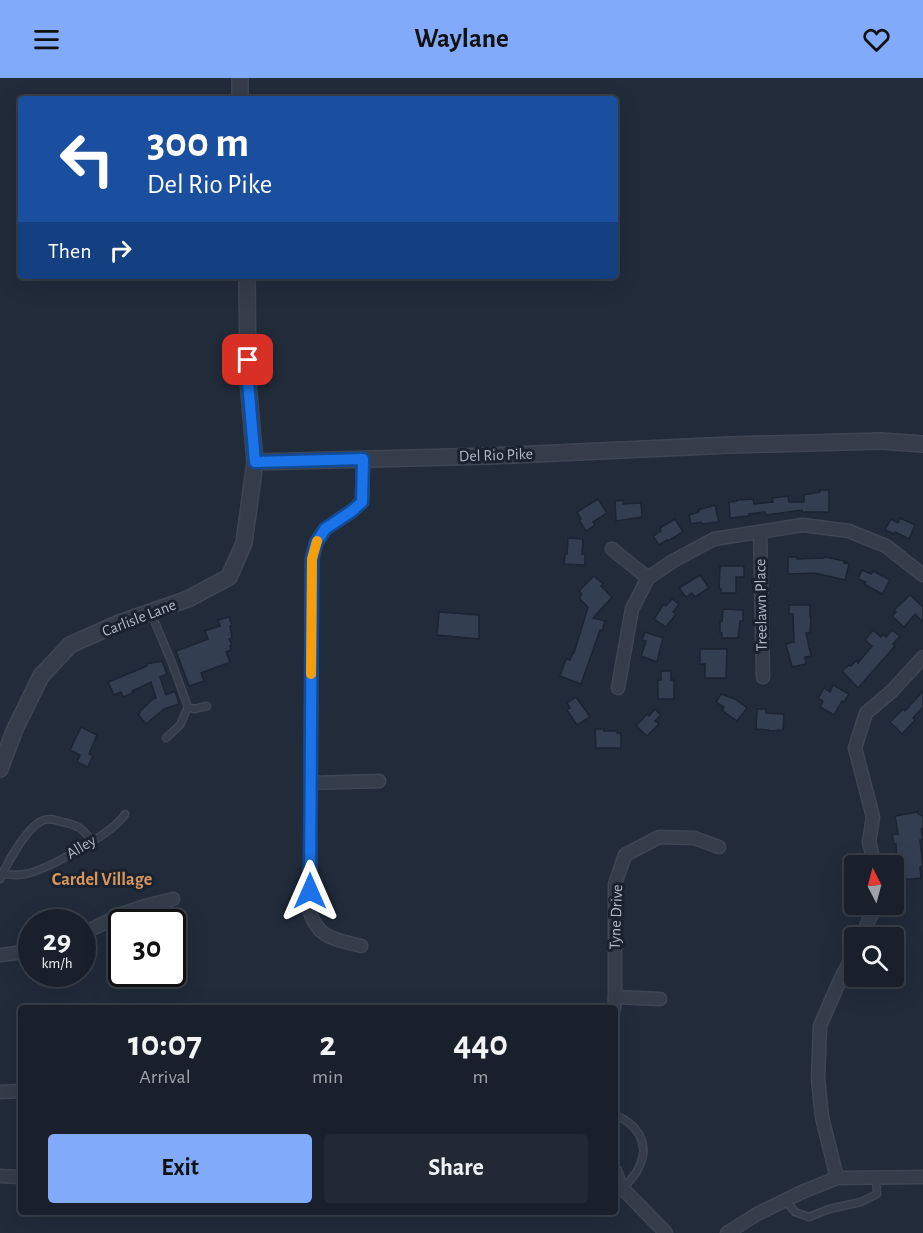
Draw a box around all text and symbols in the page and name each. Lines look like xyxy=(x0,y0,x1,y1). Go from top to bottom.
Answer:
icon: menu xyxy=(30,23,63,56)
icon: heart xyxy=(860,23,893,56)
text: Waylane xyxy=(414,25,509,52)
icon: left xyxy=(48,120,126,198)
text: 300 m xyxy=(147,122,249,164)
text: Del Rio Pike xyxy=(147,171,272,198)
icon: right xyxy=(104,234,137,267)
text: Then xyxy=(48,240,92,262)
pin xyxy=(222,334,273,385)
icon: arrive xyxy=(231,343,264,376)
street label: Del Rio Pike xyxy=(459,446,533,464)
street label: Treelawn Place xyxy=(752,559,770,651)
street label: Carlisle Lane xyxy=(100,597,178,639)
street label: Alley xyxy=(63,832,99,863)
north arrow xyxy=(844,855,904,915)
map controls xyxy=(844,855,904,987)
position arrow xyxy=(278,859,342,923)
district label: Cardel Village xyxy=(52,871,152,889)
street label: Tyne Drive xyxy=(607,884,626,950)
speed limit sign: 30 xyxy=(108,909,186,987)
text: 29 xyxy=(43,926,71,956)
button: search xyxy=(844,927,904,987)
text: km/h xyxy=(42,956,72,971)
text: 10:07 xyxy=(128,1026,202,1062)
text: 2 xyxy=(319,1026,336,1062)
text: 440 xyxy=(453,1026,508,1062)
text: Arrival xyxy=(139,1067,191,1087)
text: min xyxy=(312,1067,343,1087)
text: m xyxy=(473,1067,489,1087)
button: Exit xyxy=(48,1134,312,1203)
button: Share xyxy=(324,1134,588,1203)

